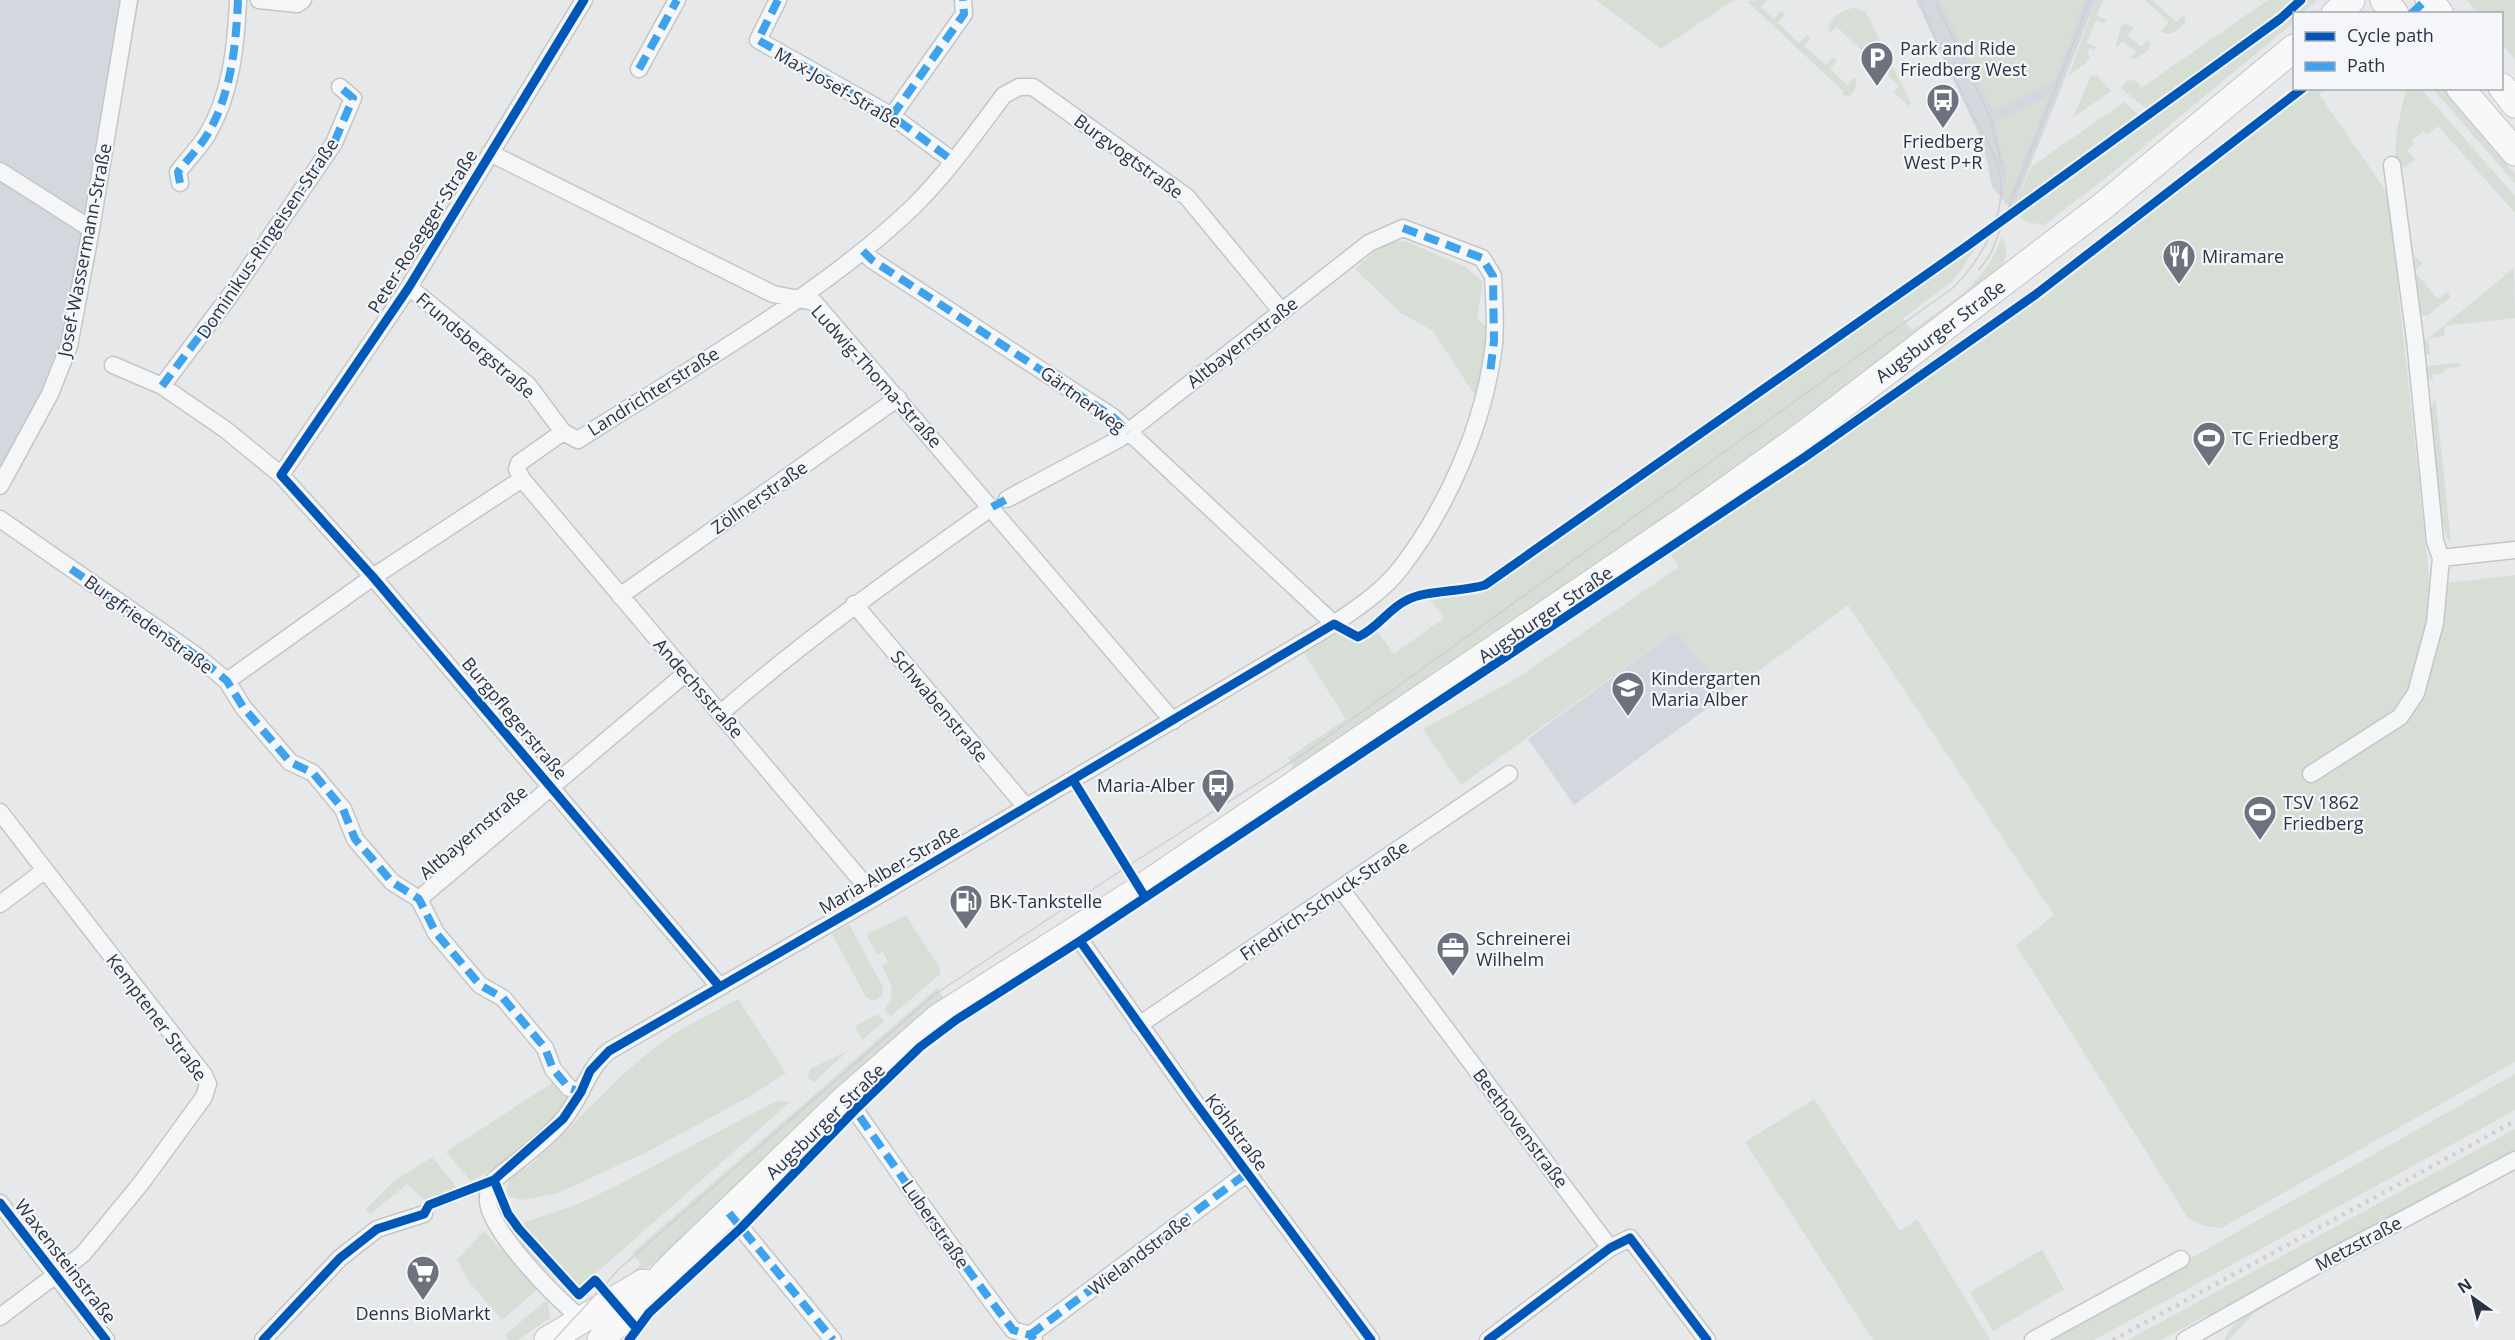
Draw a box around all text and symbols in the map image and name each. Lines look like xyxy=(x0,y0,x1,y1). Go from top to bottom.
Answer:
legend xyxy=(2293,12,2503,90)
text: Cycle path xyxy=(2347,23,2434,47)
place label: Park and Ride Friedberg West xyxy=(1900,36,2027,81)
parking icon: Park and Ride Friedberg West xyxy=(1859,40,1895,87)
street label: Max-Josef-Straße xyxy=(770,41,906,133)
text: Path xyxy=(2347,53,2385,77)
bus stop icon: Friedberg West P+R xyxy=(1925,82,1961,129)
street label: Burgvogtstraße xyxy=(1070,108,1188,204)
place label: Friedberg West P+R xyxy=(1903,129,1984,174)
street label: Dominikus-Ringeisen-Straße xyxy=(191,133,343,343)
street label: Josef-Wassermann-Straße xyxy=(51,141,116,361)
street label: Peter-Rosegger-Straße xyxy=(362,145,482,317)
restaurant icon: Miramare xyxy=(2161,238,2197,285)
place label: Miramare xyxy=(2202,244,2284,268)
street label: Augsburger Straße xyxy=(1870,274,2010,388)
street label: Frundsbergstraße xyxy=(411,287,541,403)
street label: Altbayernstraße xyxy=(1182,291,1302,393)
street label: Ludwig-Thoma-Straße xyxy=(806,299,948,453)
street label: Landrichterstraße xyxy=(583,341,723,441)
street label: Gärtnerweg xyxy=(1036,360,1130,438)
sports icon: TC Friedberg xyxy=(2191,420,2227,467)
place label: TC Friedberg xyxy=(2232,426,2339,450)
street label: Zöllnerstraße xyxy=(706,455,812,539)
street label: Augsburger Straße xyxy=(1473,560,1617,668)
street label: Burgfriedenstraße xyxy=(80,569,218,679)
street label: Andechsstraße xyxy=(649,633,749,743)
street label: Schwabenstraße xyxy=(886,645,994,767)
street label: Burgpflegerstraße xyxy=(457,652,573,784)
place label: Kindergarten Maria Alber xyxy=(1651,666,1761,711)
school or university icon: Kindergarten Maria Alber xyxy=(1610,670,1646,717)
bus stop icon: Maria-Alber xyxy=(1200,767,1236,814)
place label: Maria-Alber xyxy=(1097,773,1196,797)
street label: Altbayernstraße xyxy=(414,780,532,884)
place label: TSV 1862 Friedberg xyxy=(2283,790,2364,835)
sports icon: TSV 1862 Friedberg xyxy=(2242,794,2278,841)
street label: Maria-Alber-Straße xyxy=(814,819,964,919)
street label: Friedrich-Schuck-Straße xyxy=(1235,834,1413,966)
fuel station icon: BK-Tankstelle xyxy=(948,883,984,930)
place label: BK-Tankstelle xyxy=(989,889,1102,913)
place label: Schreinerei Wilhelm xyxy=(1476,926,1571,971)
office icon: Schreinerei Wilhelm xyxy=(1435,930,1471,977)
street label: Kemptener Straße xyxy=(101,948,213,1086)
street label: Augsburger Straße xyxy=(760,1058,890,1184)
street label: Beethovenstraße xyxy=(1468,1063,1574,1193)
street label: Köhlstraße xyxy=(1200,1088,1274,1176)
street label: Luberstraße xyxy=(897,1175,975,1273)
street label: Waxensteinstraße xyxy=(10,1194,122,1328)
street label: Wielandstraße xyxy=(1083,1208,1195,1300)
street label: Metzstraße xyxy=(2311,1210,2405,1276)
supermarket icon: Denns BioMarkt xyxy=(405,1254,441,1301)
north arrow xyxy=(2443,1268,2503,1328)
text: N xyxy=(2453,1273,2476,1298)
place label: Denns BioMarkt xyxy=(356,1301,490,1325)

